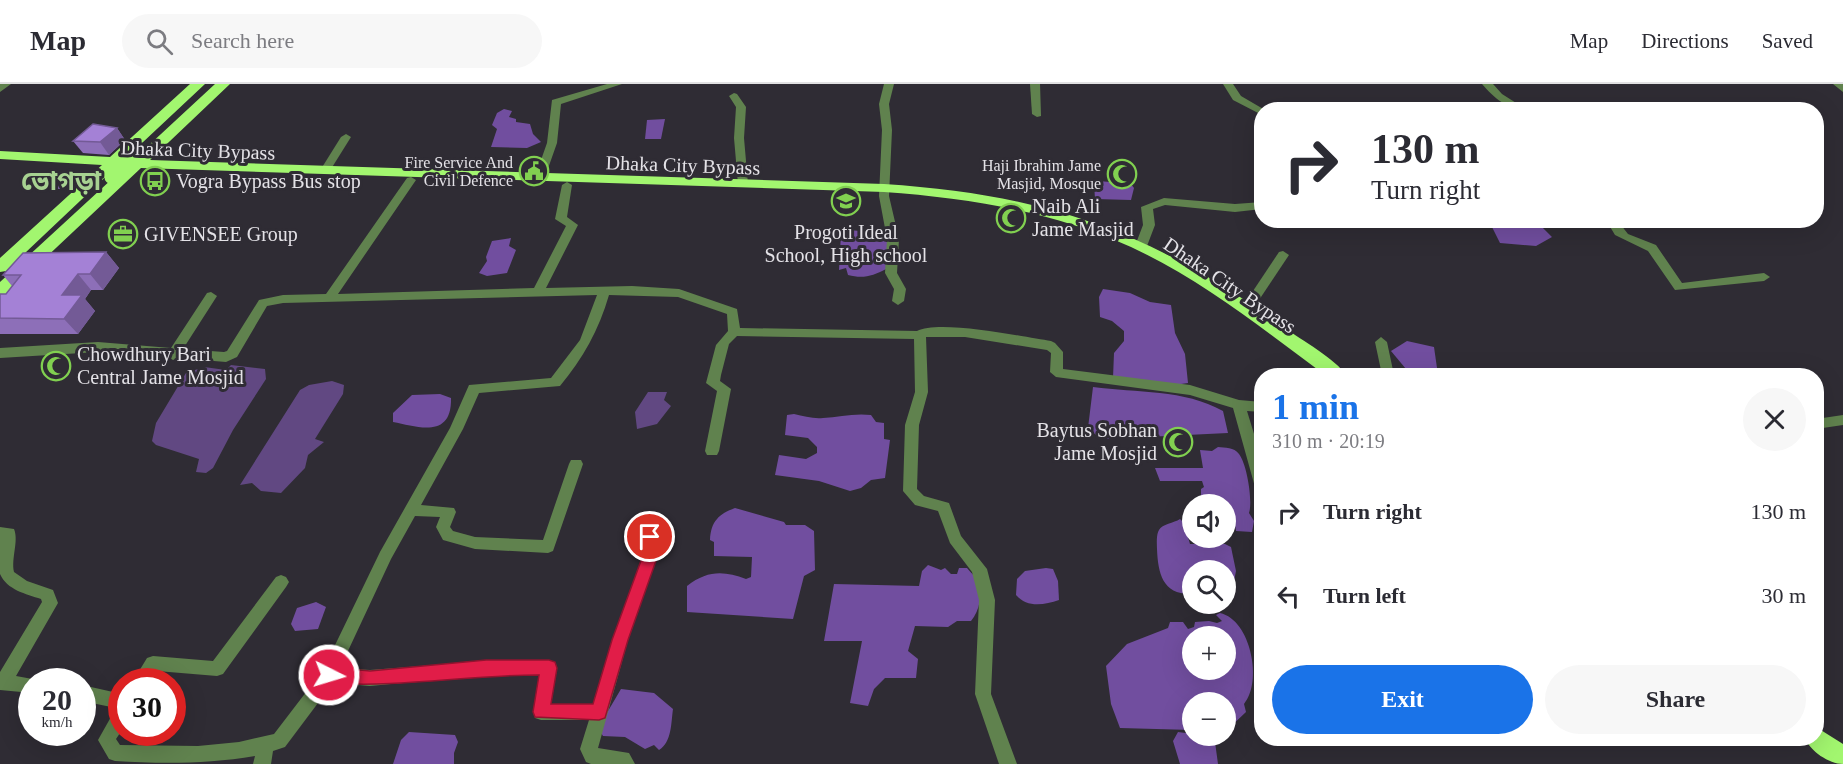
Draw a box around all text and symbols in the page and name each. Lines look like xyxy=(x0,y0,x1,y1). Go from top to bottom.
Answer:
search box xyxy=(122,14,542,68)
text: Map xyxy=(30,25,86,56)
icon: search xyxy=(143,25,176,58)
text: Search here xyxy=(191,28,294,53)
text: Map xyxy=(1570,29,1608,53)
text: Directions xyxy=(1641,29,1729,53)
text: Saved xyxy=(1762,29,1813,53)
icon: right xyxy=(1272,126,1350,204)
text: 130 m xyxy=(1371,126,1480,172)
street label: Dhaka City Bypass xyxy=(120,136,276,165)
street label: Dhaka City Bypass xyxy=(605,151,761,180)
place label: Fire Service And Civil Defence xyxy=(405,154,513,189)
public building icon: Fire Service And Civil Defence xyxy=(518,155,550,187)
place label: Haji Ibrahim Jame Masjid, Mosque xyxy=(982,157,1101,193)
mosque icon: Haji Ibrahim Jame Masjid, Mosque xyxy=(1106,158,1138,190)
bus stop icon: Vogra Bypass Bus stop xyxy=(139,165,171,197)
district label: ভোগড়া xyxy=(21,167,102,196)
place label: Vogra Bypass Bus stop xyxy=(176,170,361,193)
text: Turn right xyxy=(1371,175,1480,205)
school or university icon: Progoti Ideal School, High school xyxy=(830,185,862,217)
place label: Naib Ali Jame Masjid xyxy=(1032,195,1134,241)
mosque icon: Naib Ali Jame Masjid xyxy=(995,202,1027,234)
office icon: GIVENSEE Group xyxy=(107,218,139,250)
place label: Progoti Ideal School, High school xyxy=(765,221,928,267)
place label: GIVENSEE Group xyxy=(144,223,298,246)
street label: Dhaka City Bypass xyxy=(1159,233,1300,338)
place label: Chowdhury Bari Central Jame Mosjid xyxy=(77,343,244,389)
mosque icon: Chowdhury Bari Central Jame Mosjid xyxy=(40,350,72,382)
text: 1 min xyxy=(1272,387,1359,427)
button: close xyxy=(1743,388,1806,451)
place label: Baytus Sobhan Jame Mosjid xyxy=(1036,419,1157,465)
mosque icon: Baytus Sobhan Jame Mosjid xyxy=(1162,426,1194,458)
text: 310 m · 20:19 xyxy=(1272,430,1385,452)
map controls xyxy=(1182,494,1236,746)
button: sound xyxy=(1182,494,1236,548)
icon: right xyxy=(1272,496,1305,529)
text: Turn right xyxy=(1323,499,1422,524)
text: 130 m xyxy=(1750,499,1806,524)
pin xyxy=(624,511,675,562)
icon: arrive xyxy=(633,520,666,553)
button: search xyxy=(1182,560,1236,614)
icon: left xyxy=(1272,580,1305,613)
text: Turn left xyxy=(1323,583,1406,608)
text: 30 m xyxy=(1761,583,1806,608)
button: + xyxy=(1182,626,1236,680)
position arrow xyxy=(297,643,361,707)
button: Exit xyxy=(1272,665,1533,734)
button: Share xyxy=(1545,665,1806,734)
speed limit sign: 30 xyxy=(108,668,186,746)
text: 20 xyxy=(42,683,72,716)
button: − xyxy=(1182,692,1236,746)
text: km/h xyxy=(42,714,72,730)

